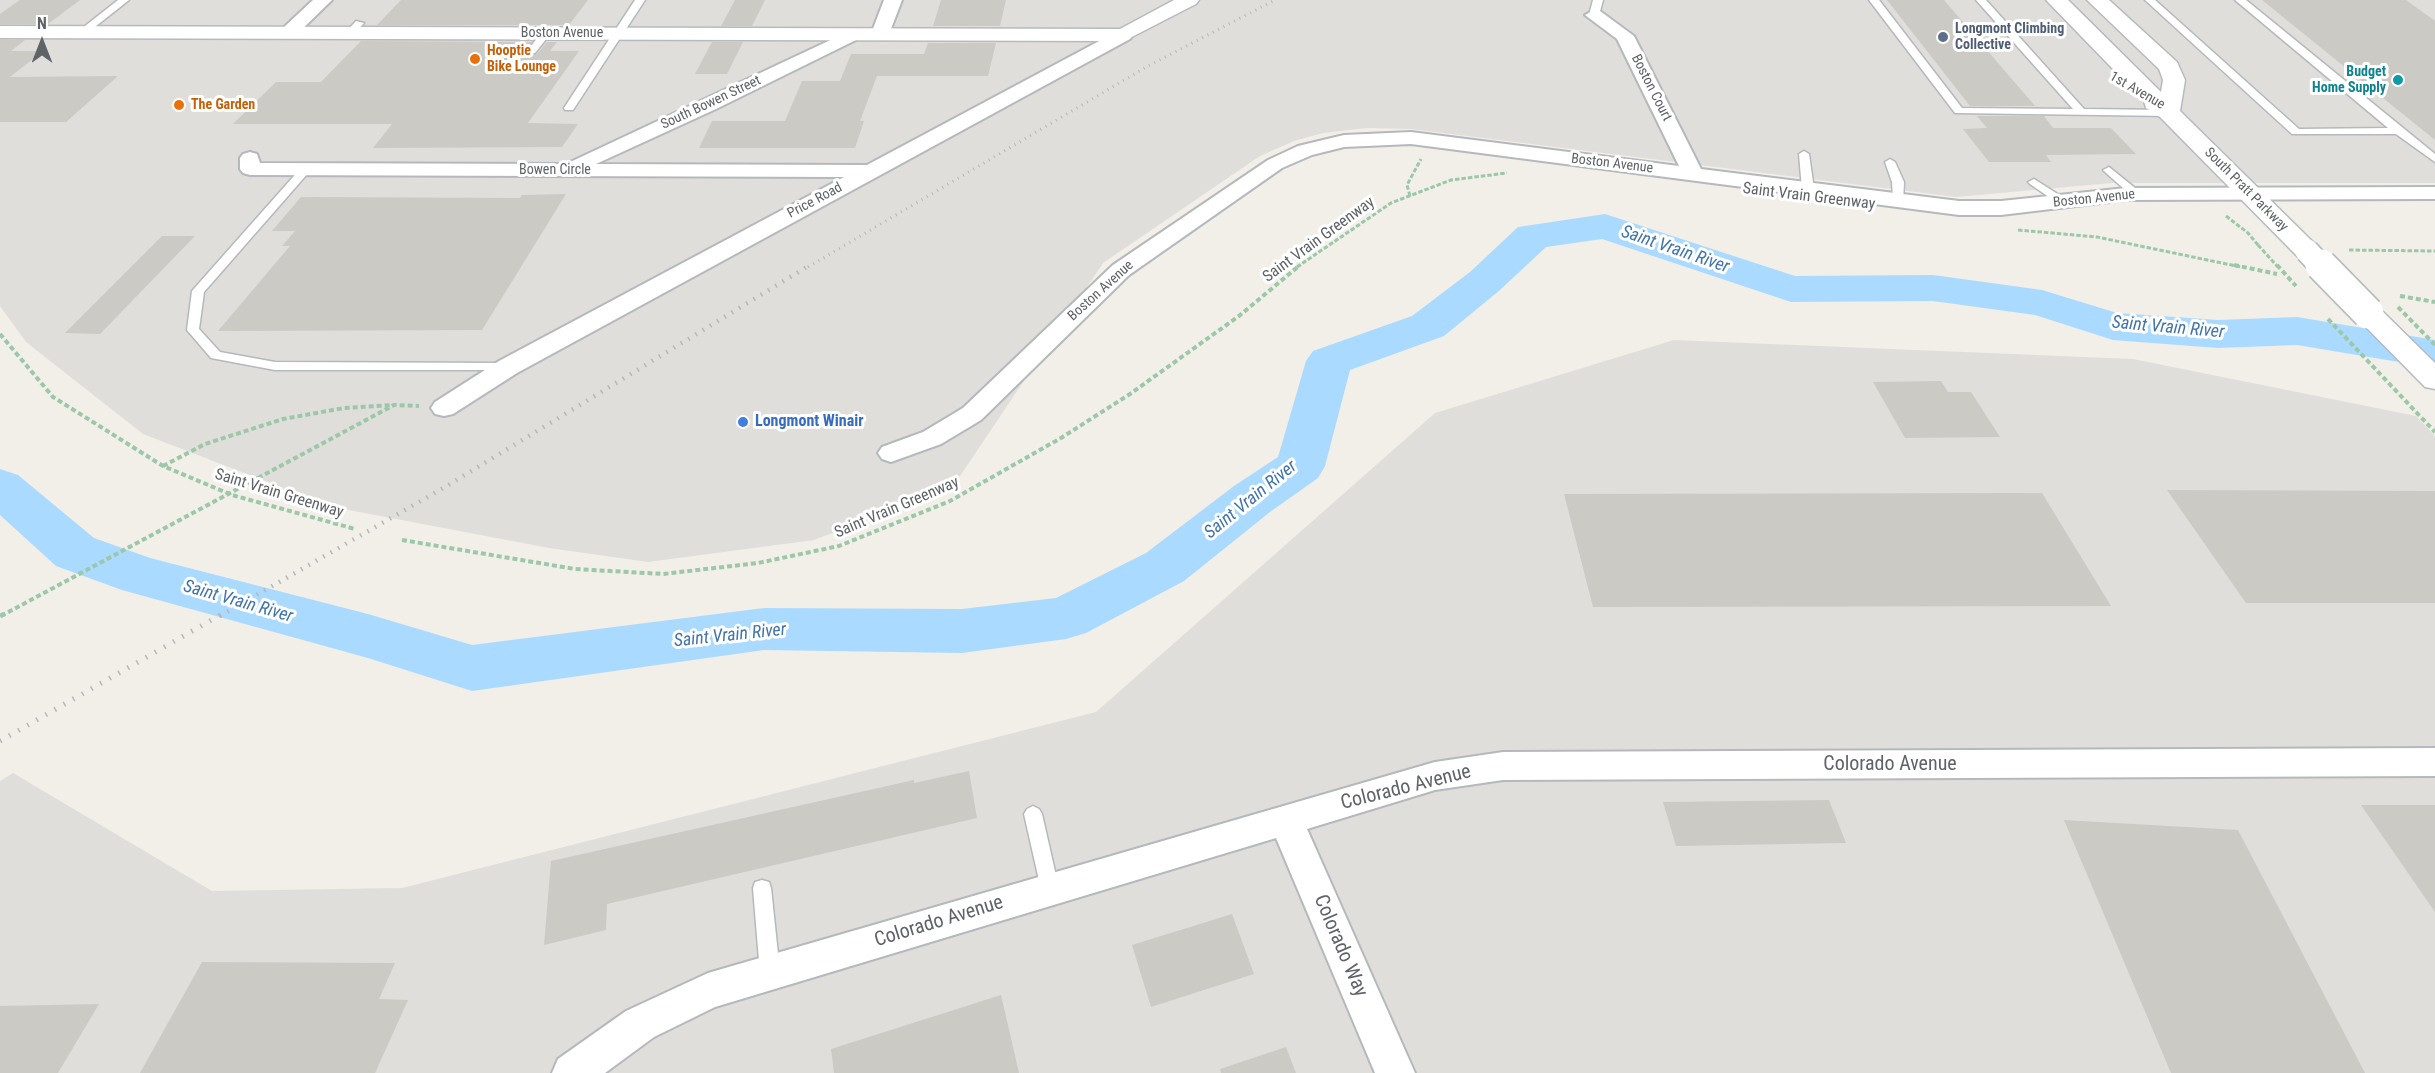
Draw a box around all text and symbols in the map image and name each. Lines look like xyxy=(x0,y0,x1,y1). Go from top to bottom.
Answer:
north arrow xyxy=(12,12,72,72)
text: N xyxy=(37,14,47,33)
place label: Longmont Climbing Collective xyxy=(1955,21,2064,54)
street label: Boston Avenue xyxy=(521,25,603,41)
marker: Longmont Climbing Collective xyxy=(1936,30,1950,44)
place label: Hooptie Bike Lounge xyxy=(487,43,556,76)
marker: Hooptie Bike Lounge xyxy=(468,52,482,66)
street label: Boston Court xyxy=(1627,52,1675,124)
place label: Budget Home Supply xyxy=(2312,64,2386,96)
street label: 1st Avenue xyxy=(2106,68,2168,114)
street label: South Bowen Street xyxy=(658,73,764,133)
marker: Budget Home Supply xyxy=(2391,73,2405,87)
place label: The Garden xyxy=(191,97,255,113)
marker: The Garden xyxy=(172,98,186,112)
street label: South Pratt Parkway xyxy=(2201,145,2291,235)
street label: Boston Avenue xyxy=(1570,151,1654,177)
street label: Bowen Circle xyxy=(519,162,591,178)
street label: Saint Vrain Greenway xyxy=(1742,179,1876,215)
street label: Price Road xyxy=(785,180,845,222)
street label: Boston Avenue xyxy=(2052,186,2136,212)
street label: Saint Vrain Greenway xyxy=(1259,193,1379,287)
water label: Saint Vrain River xyxy=(1618,221,1732,279)
street label: Boston Avenue xyxy=(1065,257,1137,325)
water label: Saint Vrain River xyxy=(2111,312,2225,344)
place label: Longmont Winair xyxy=(755,412,864,432)
marker: Longmont Winair xyxy=(736,415,750,429)
water label: Saint Vrain River xyxy=(1200,456,1302,544)
street label: Saint Vrain Greenway xyxy=(212,465,346,523)
street label: Saint Vrain Greenway xyxy=(832,473,962,543)
water label: Saint Vrain River xyxy=(181,576,295,628)
water label: Saint Vrain River xyxy=(673,619,787,653)
street label: Colorado Avenue xyxy=(1823,753,1957,777)
street label: Colorado Avenue xyxy=(1338,760,1474,816)
street label: Colorado Avenue xyxy=(872,891,1006,953)
street label: Colorado Way xyxy=(1308,891,1372,1001)

